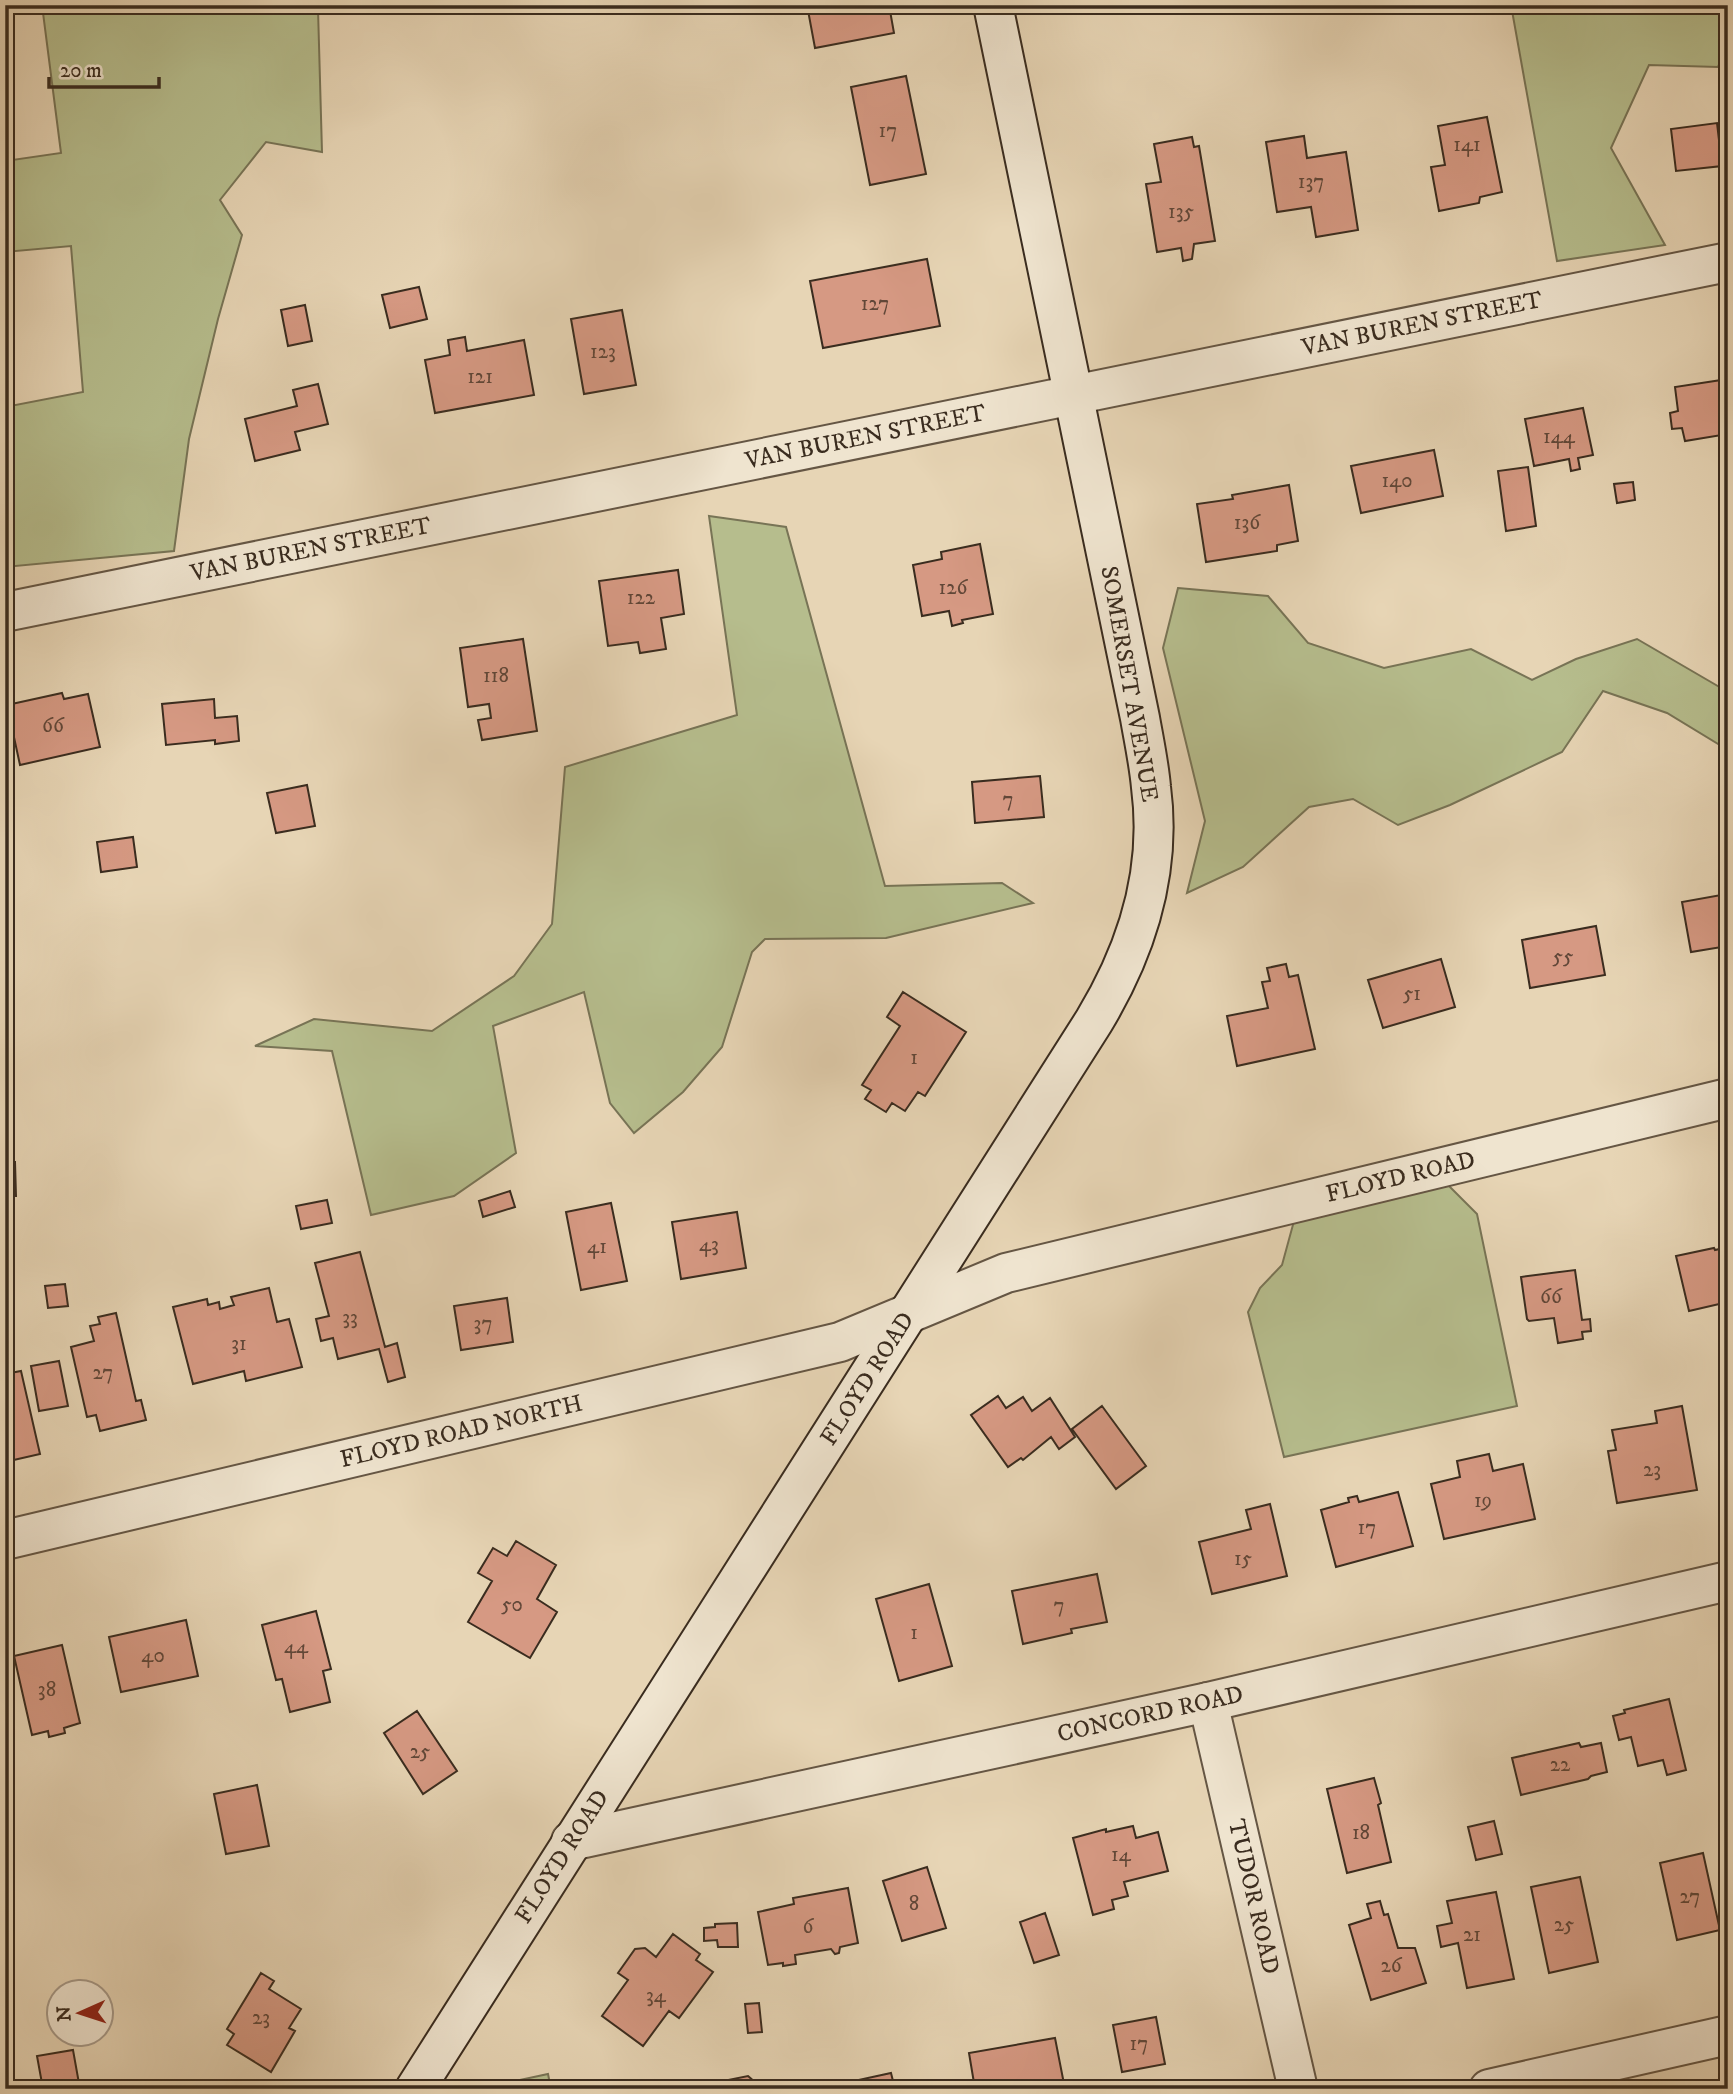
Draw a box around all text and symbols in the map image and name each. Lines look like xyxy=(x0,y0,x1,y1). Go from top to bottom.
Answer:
scale bar xyxy=(49,46,159,90)
text: 20 m xyxy=(60,58,102,84)
house number: 17 xyxy=(879,118,897,144)
house number: 141 xyxy=(1453,132,1481,158)
house number: 137 xyxy=(1298,169,1324,195)
house number: 135 xyxy=(1168,199,1194,225)
street label: VAN BUREN STREET xyxy=(1298,285,1545,363)
house number: 127 xyxy=(861,291,889,317)
house number: 123 xyxy=(590,339,616,365)
house number: 121 xyxy=(467,364,493,390)
street label: VAN BUREN STREET xyxy=(742,398,988,476)
house number: 144 xyxy=(1543,424,1576,450)
house number: 140 xyxy=(1381,468,1413,494)
house number: 136 xyxy=(1234,510,1261,536)
street label: VAN BUREN STREET xyxy=(187,511,434,589)
street label: SOMERSET AVENUE xyxy=(1093,564,1165,804)
house number: 126 xyxy=(939,575,969,601)
house number: 122 xyxy=(627,585,656,611)
house number: 118 xyxy=(483,663,509,689)
house number: 66 xyxy=(42,713,65,739)
house number: 7 xyxy=(1002,787,1014,813)
house number: 55 xyxy=(1553,944,1573,970)
house number: 51 xyxy=(1403,981,1421,1007)
house number: 1 xyxy=(910,1045,918,1071)
street label: FLOYD ROAD xyxy=(1323,1145,1478,1210)
house number: 43 xyxy=(699,1232,719,1258)
house number: 41 xyxy=(587,1234,607,1260)
house number: 66 xyxy=(1540,1284,1563,1310)
house number: 33 xyxy=(342,1305,358,1331)
street label: FLOYD ROAD xyxy=(814,1307,921,1451)
house number: 37 xyxy=(474,1311,492,1337)
house number: 31 xyxy=(231,1331,247,1357)
house number: 27 xyxy=(93,1360,113,1386)
street label: FLOYD ROAD NORTH xyxy=(337,1389,586,1475)
house number: 23 xyxy=(1643,1457,1661,1483)
house number: 19 xyxy=(1474,1488,1492,1514)
house number: 17 xyxy=(1358,1515,1376,1541)
house number: 15 xyxy=(1234,1546,1252,1572)
house number: 50 xyxy=(501,1592,523,1618)
house number: 7 xyxy=(1053,1593,1065,1619)
house number: 1 xyxy=(910,1620,918,1646)
house number: 44 xyxy=(284,1634,309,1660)
house number: 40 xyxy=(141,1643,165,1669)
house number: 38 xyxy=(38,1677,56,1703)
street label: CONCORD ROAD xyxy=(1055,1679,1246,1749)
house number: 25 xyxy=(410,1739,430,1765)
house number: 22 xyxy=(1550,1752,1571,1778)
street label: FLOYD ROAD xyxy=(509,1784,616,1929)
street label: TUDOR ROAD xyxy=(1221,1816,1286,1977)
house number: 18 xyxy=(1352,1820,1370,1846)
house number: 14 xyxy=(1111,1842,1132,1868)
house number: 27 xyxy=(1680,1884,1700,1910)
house number: 8 xyxy=(909,1891,919,1917)
house number: 25 xyxy=(1554,1912,1574,1938)
house number: 6 xyxy=(803,1914,815,1940)
house number: 21 xyxy=(1463,1922,1481,1948)
house number: 26 xyxy=(1380,1953,1403,1979)
north arrow xyxy=(46,1979,116,2048)
house number: 34 xyxy=(646,1983,667,2009)
text: N xyxy=(53,2005,76,2022)
house number: 23 xyxy=(252,2005,270,2031)
house number: 17 xyxy=(1130,2031,1148,2057)

